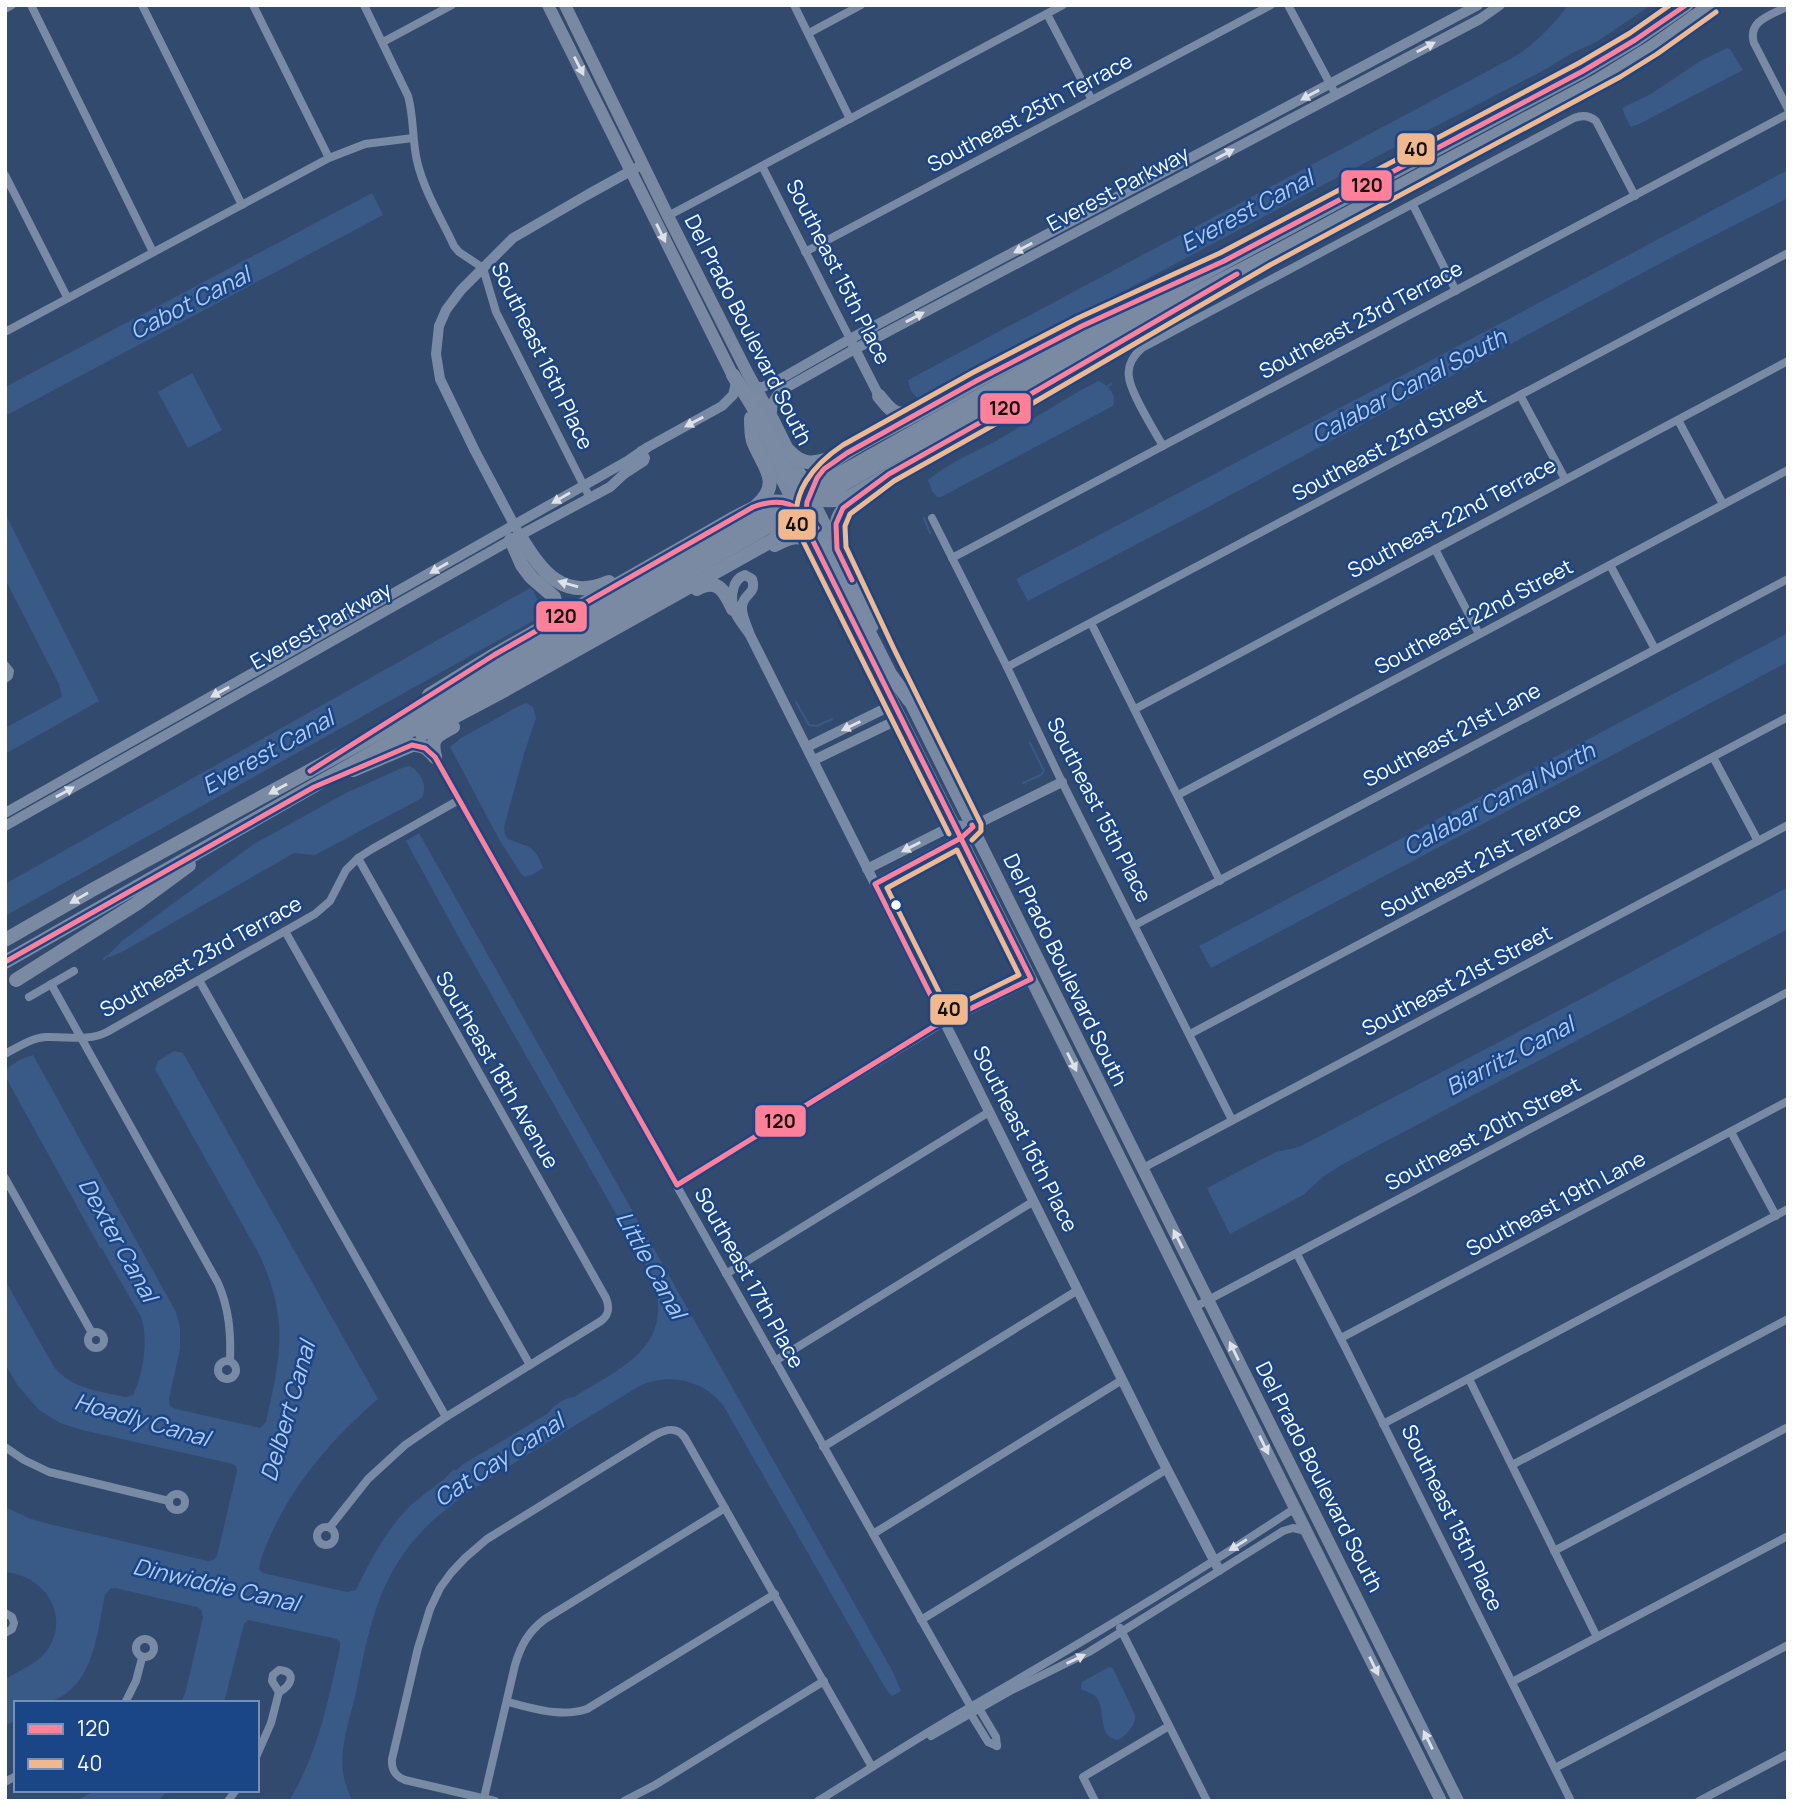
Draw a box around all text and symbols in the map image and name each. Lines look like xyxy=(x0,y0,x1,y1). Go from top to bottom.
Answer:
one-way arrow xyxy=(1416,42,1436,53)
street label: Southeast 25th Terrace xyxy=(922,46,1137,178)
one-way arrow xyxy=(573,56,584,76)
one-way arrow xyxy=(1300,89,1320,101)
line badge: 40 xyxy=(1396,132,1436,166)
text: 40 xyxy=(1404,136,1428,162)
street label: Everest Parkway xyxy=(1042,139,1194,237)
one-way arrow xyxy=(1215,148,1235,160)
water label: Everest Canal xyxy=(1174,160,1321,259)
line badge: 120 xyxy=(1340,169,1393,202)
text: 120 xyxy=(1351,172,1383,198)
street label: Southeast 15th Place xyxy=(780,174,898,369)
street label: Del Prado Boulevard South xyxy=(679,210,819,450)
one-way arrow xyxy=(655,223,666,243)
one-way arrow xyxy=(1012,241,1032,253)
street label: Southeast 23rd Terrace xyxy=(1254,254,1467,385)
water label: Cabot Canal xyxy=(124,257,258,346)
street label: Southeast 16th Place xyxy=(485,257,600,454)
one-way arrow xyxy=(905,312,925,323)
water label: Calabar Canal South xyxy=(1305,320,1513,450)
street label: Southeast 23rd Street xyxy=(1287,381,1490,507)
line badge: 120 xyxy=(979,392,1032,425)
text: 120 xyxy=(989,395,1021,421)
one-way arrow xyxy=(683,415,703,427)
street label: Southeast 22nd Terrace xyxy=(1342,450,1561,584)
one-way arrow xyxy=(552,492,571,504)
line badge: 40 xyxy=(777,508,817,541)
text: 40 xyxy=(785,511,809,537)
street label: Southeast 22nd Street xyxy=(1369,552,1578,680)
one-way arrow xyxy=(430,562,449,574)
street label: Everest Parkway xyxy=(245,575,396,675)
one-way arrow xyxy=(556,578,578,589)
line badge: 120 xyxy=(535,600,588,633)
text: 120 xyxy=(545,603,577,629)
street label: Southeast 21st Lane xyxy=(1358,676,1545,793)
one-way arrow xyxy=(210,686,230,698)
water label: Everest Canal xyxy=(196,700,342,801)
street label: Southeast 15th Place xyxy=(1041,712,1159,907)
one-way arrow xyxy=(841,720,861,731)
water label: Calabar Canal North xyxy=(1397,733,1601,862)
one-way arrow xyxy=(268,783,288,795)
one-way arrow xyxy=(55,786,74,798)
street label: Southeast 21st Terrace xyxy=(1376,794,1586,924)
one-way arrow xyxy=(901,841,921,852)
street label: Del Prado Boulevard South xyxy=(997,849,1134,1090)
street label: Southeast 23rd Terrace xyxy=(95,889,306,1023)
one-way arrow xyxy=(69,892,88,904)
unlabelled marker xyxy=(889,898,903,912)
street label: Southeast 21st Street xyxy=(1357,918,1557,1042)
street label: Southeast 18th Avenue xyxy=(430,966,566,1173)
line badge: 40 xyxy=(929,993,969,1026)
text: 40 xyxy=(937,996,961,1022)
water label: Biarritz Canal xyxy=(1440,1007,1582,1102)
street label: Southeast 16th Place xyxy=(967,1041,1085,1236)
one-way arrow xyxy=(1067,1052,1078,1072)
street label: Southeast 20th Street xyxy=(1380,1070,1585,1197)
line badge: 120 xyxy=(754,1104,807,1138)
text: 120 xyxy=(764,1108,796,1134)
street label: Southeast 19th Lane xyxy=(1461,1144,1650,1262)
water label: Dexter Canal xyxy=(72,1172,167,1309)
street label: Southeast 17th Place xyxy=(688,1182,811,1373)
water label: Little Canal xyxy=(609,1205,696,1326)
one-way arrow xyxy=(1173,1229,1184,1249)
water label: Delbert Canal xyxy=(252,1334,323,1485)
one-way arrow xyxy=(1228,1341,1239,1361)
street label: Del Prado Boulevard South xyxy=(1250,1357,1390,1597)
water label: Hoadly Canal xyxy=(71,1385,216,1454)
water label: Cat Cay Canal xyxy=(427,1404,572,1513)
street label: Southeast 15th Place xyxy=(1396,1420,1510,1616)
one-way arrow xyxy=(1258,1435,1269,1455)
one-way arrow xyxy=(1229,1539,1248,1552)
water label: Dinwiddie Canal xyxy=(130,1549,305,1619)
one-way arrow xyxy=(1066,1653,1086,1664)
one-way arrow xyxy=(1368,1656,1379,1676)
legend xyxy=(14,1701,259,1792)
text: 120 xyxy=(77,1714,110,1742)
one-way arrow xyxy=(1422,1730,1433,1750)
text: 40 xyxy=(77,1749,102,1777)

